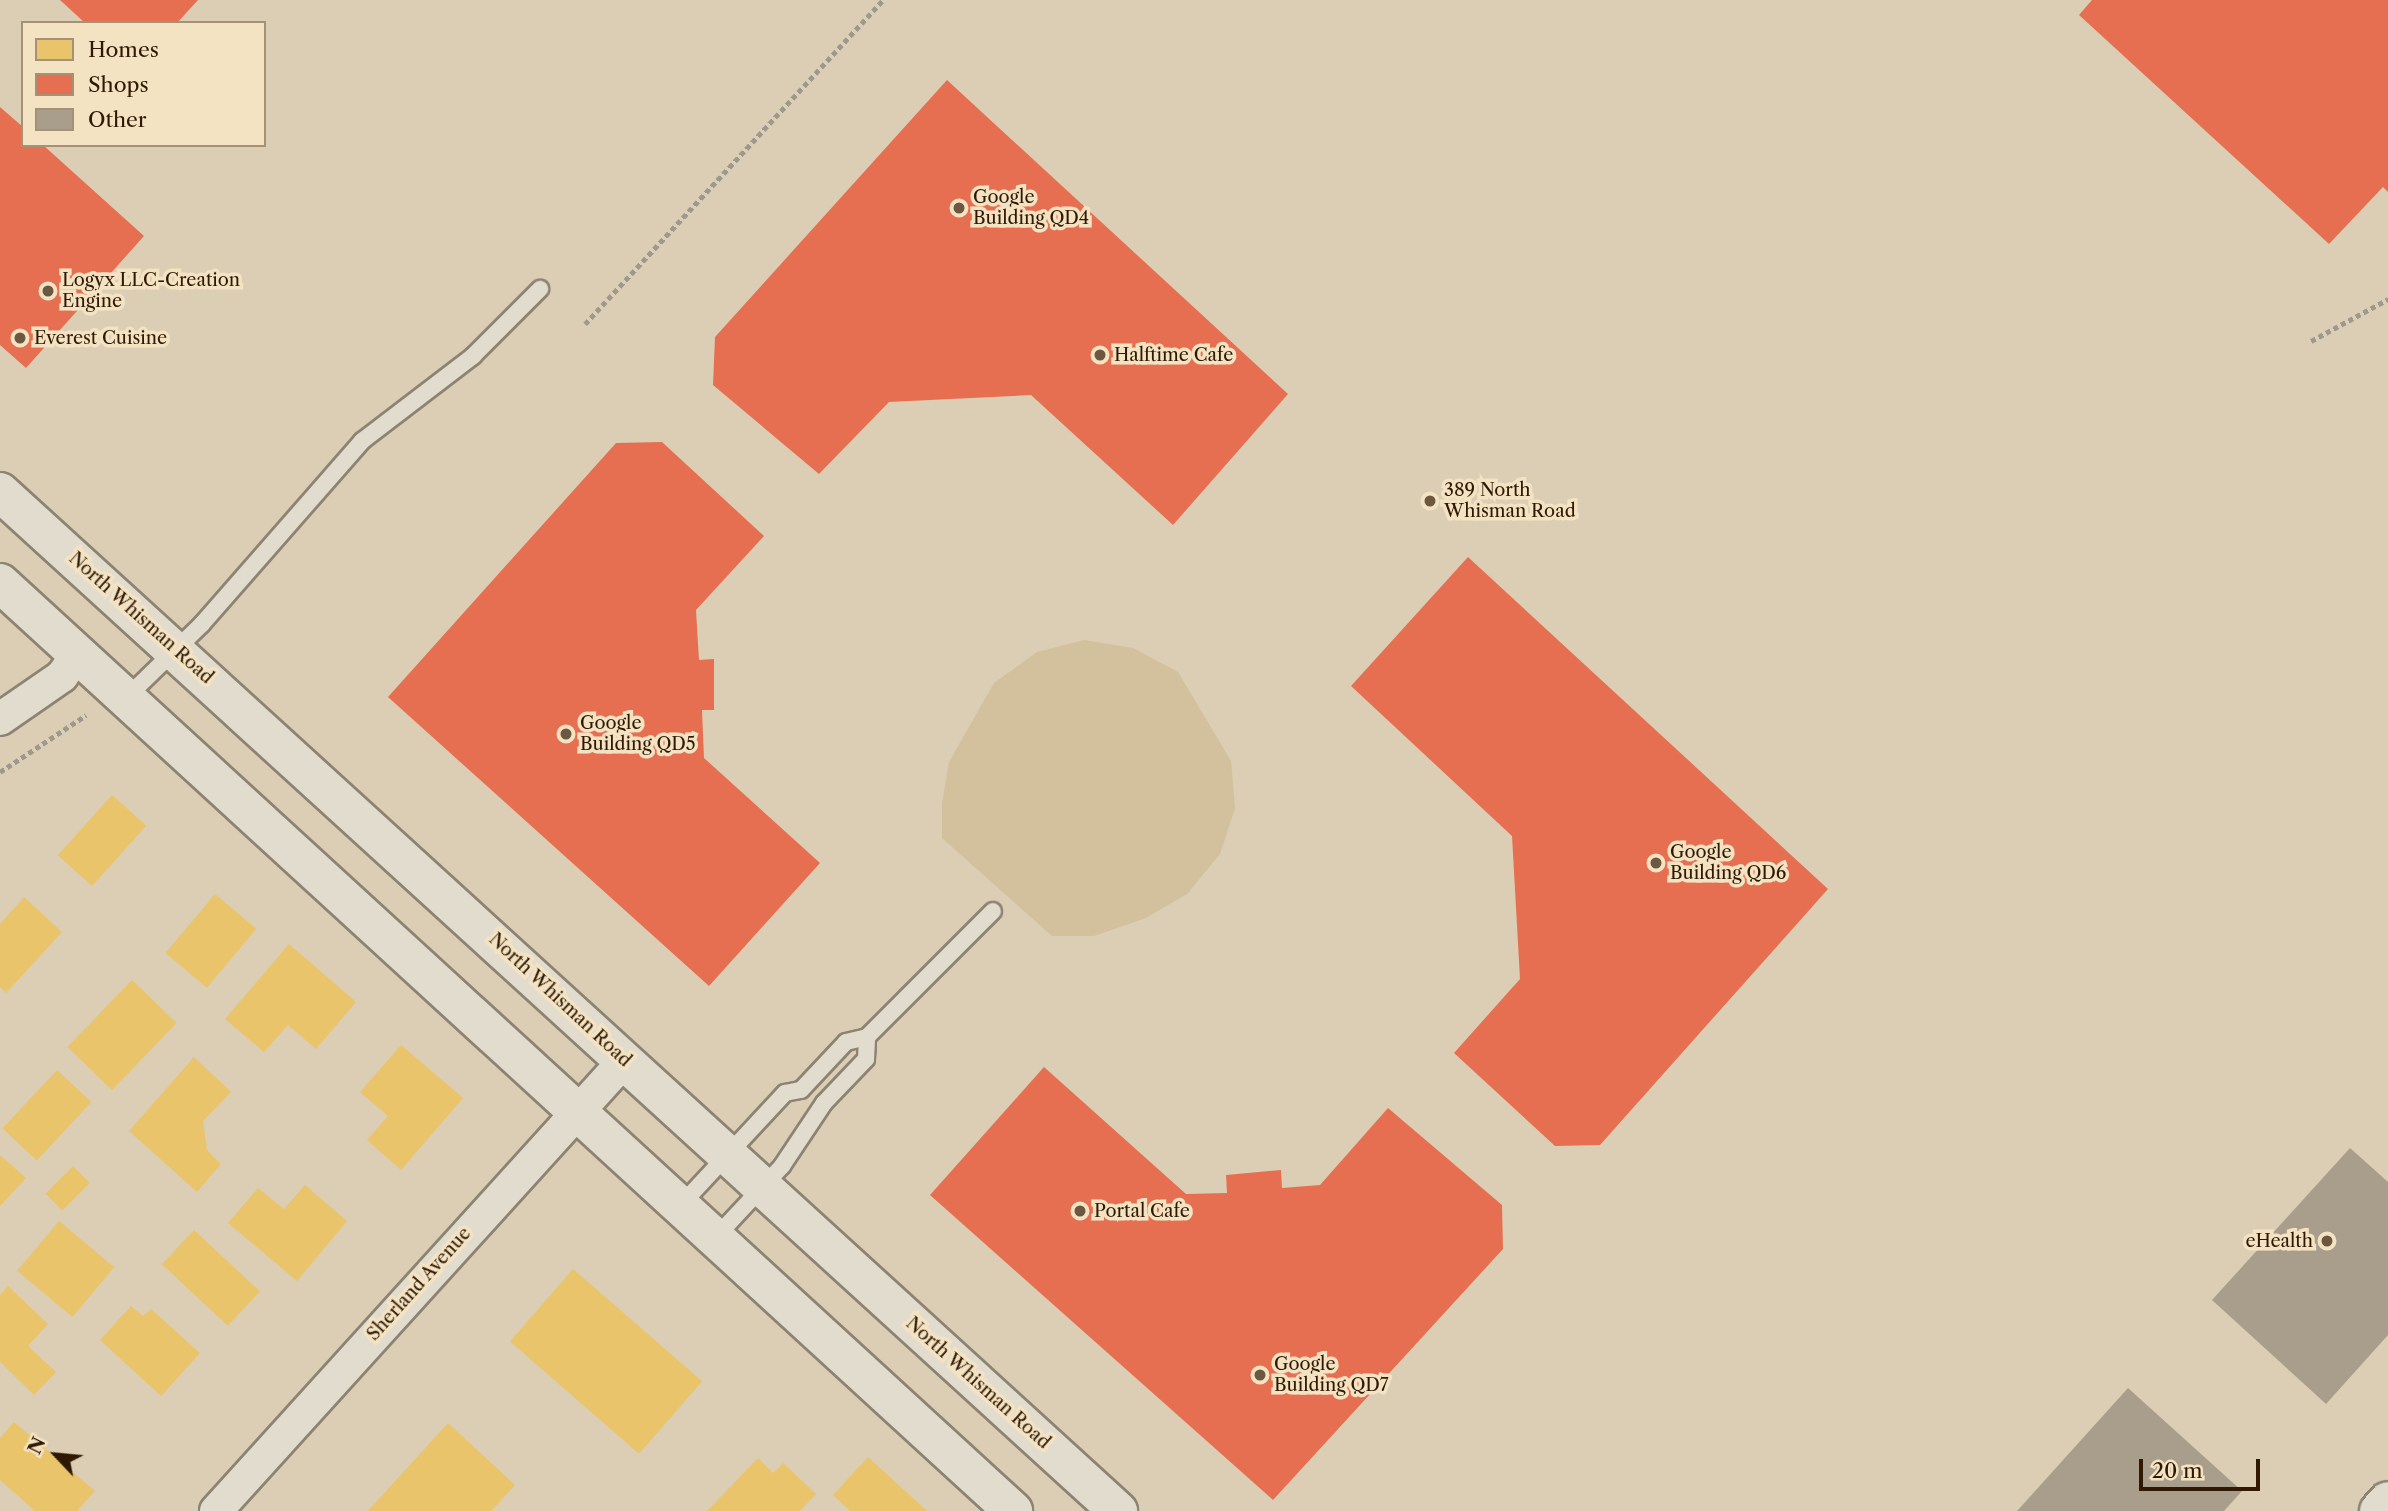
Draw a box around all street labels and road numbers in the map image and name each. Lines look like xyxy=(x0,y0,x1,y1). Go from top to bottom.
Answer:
street label: North Whisman Road xyxy=(64,547,218,689)
street label: North Whisman Road xyxy=(484,928,636,1072)
street label: Sherland Avenue xyxy=(362,1223,476,1345)
street label: North Whisman Road xyxy=(901,1312,1055,1454)

